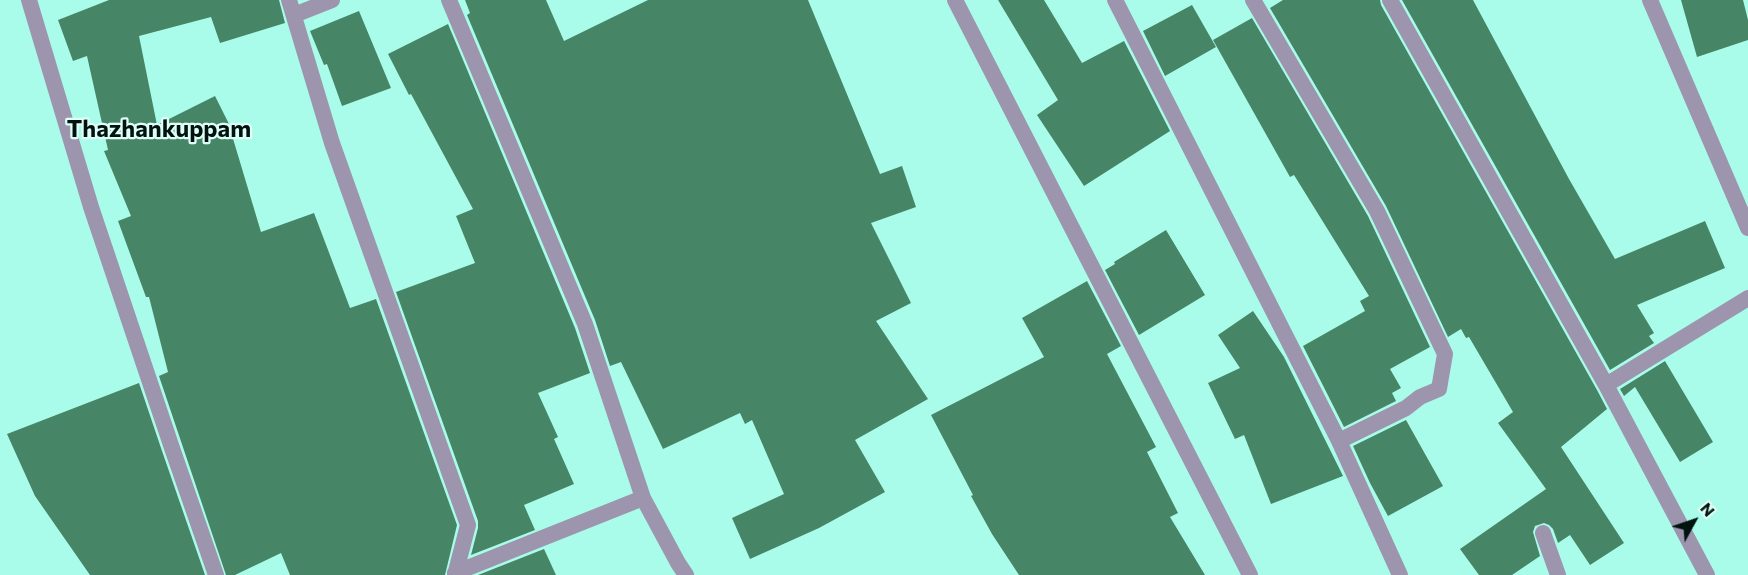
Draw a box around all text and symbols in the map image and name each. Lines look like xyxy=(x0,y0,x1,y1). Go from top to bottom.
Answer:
district label: Thazhankuppam xyxy=(67,115,251,143)
north arrow xyxy=(1664,491,1724,551)
text: N xyxy=(1697,498,1719,520)

